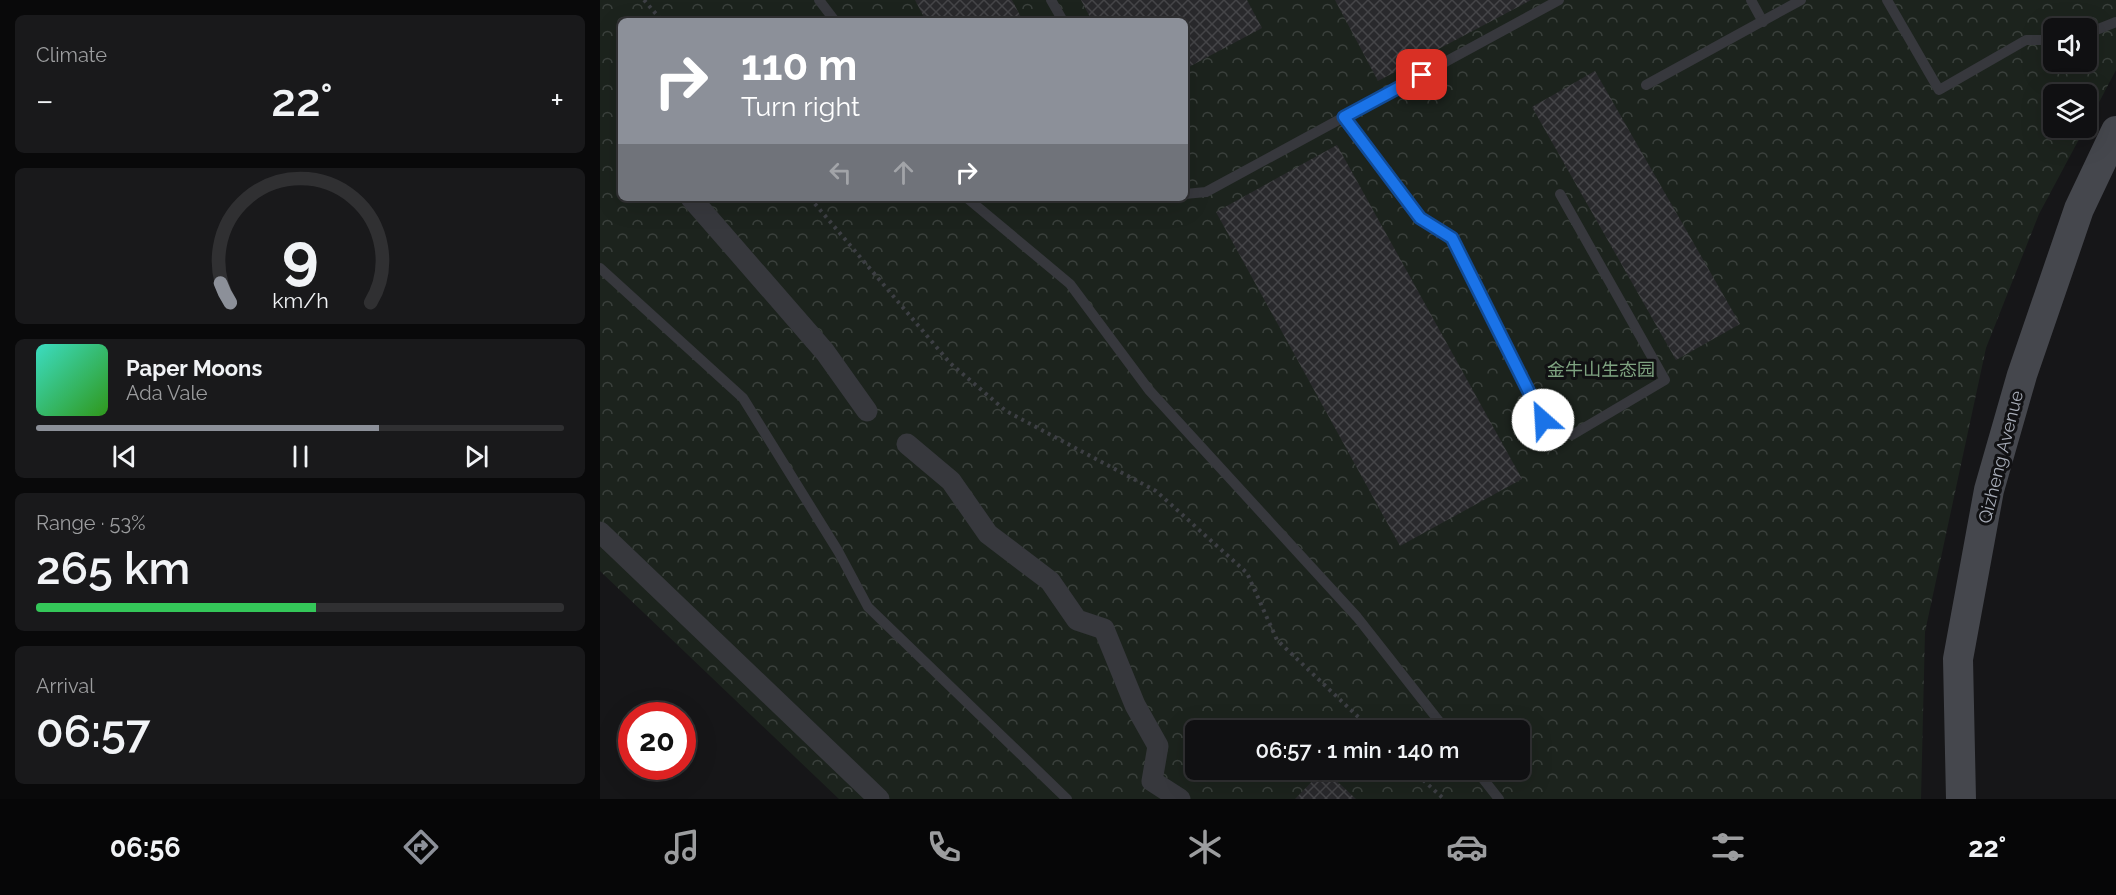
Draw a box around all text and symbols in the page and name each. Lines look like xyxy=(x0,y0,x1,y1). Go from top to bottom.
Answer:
map controls xyxy=(2043,18,2097,138)
button: sound xyxy=(2043,18,2097,72)
text: 110 m xyxy=(741,41,857,90)
icon: right xyxy=(642,42,720,120)
text: Climate xyxy=(36,43,107,67)
pin xyxy=(1396,49,1447,100)
icon: arrive xyxy=(1405,58,1438,91)
text: 22° xyxy=(271,74,333,127)
text: − xyxy=(36,81,54,120)
text: + xyxy=(550,81,564,120)
button: layers xyxy=(2043,84,2097,138)
text: Turn right xyxy=(741,91,860,122)
icon: left xyxy=(824,156,857,189)
icon: ahead xyxy=(887,156,920,189)
icon: right xyxy=(950,156,983,189)
text: 9 xyxy=(282,218,318,292)
text: km/h xyxy=(272,289,328,314)
text: Paper Moons xyxy=(126,355,262,381)
park label: 金牛山生态园 xyxy=(1547,359,1655,380)
text: Ada Vale xyxy=(126,381,208,405)
position arrow xyxy=(1511,388,1575,452)
street label: Qizheng Avenue xyxy=(1974,388,2027,525)
icon: previous xyxy=(108,440,141,473)
icon: pause xyxy=(284,440,317,473)
icon: next xyxy=(460,440,493,473)
text: Range · 53% xyxy=(36,511,145,535)
text: 265 km xyxy=(36,542,190,595)
text: Arrival xyxy=(36,674,95,698)
speed limit sign: 20 xyxy=(618,702,696,780)
text: 06:57 xyxy=(36,705,150,758)
text: 06:57 · 1 min · 140 m xyxy=(1256,737,1459,763)
icon: directions xyxy=(400,826,442,868)
icon: music xyxy=(661,826,703,868)
icon: phone xyxy=(923,826,965,868)
icon: climate xyxy=(1184,826,1226,868)
icon: car xyxy=(1446,826,1488,868)
icon: filters xyxy=(1707,826,1749,868)
text: 06:56 xyxy=(110,832,181,863)
text: 22° xyxy=(1968,832,2006,863)

